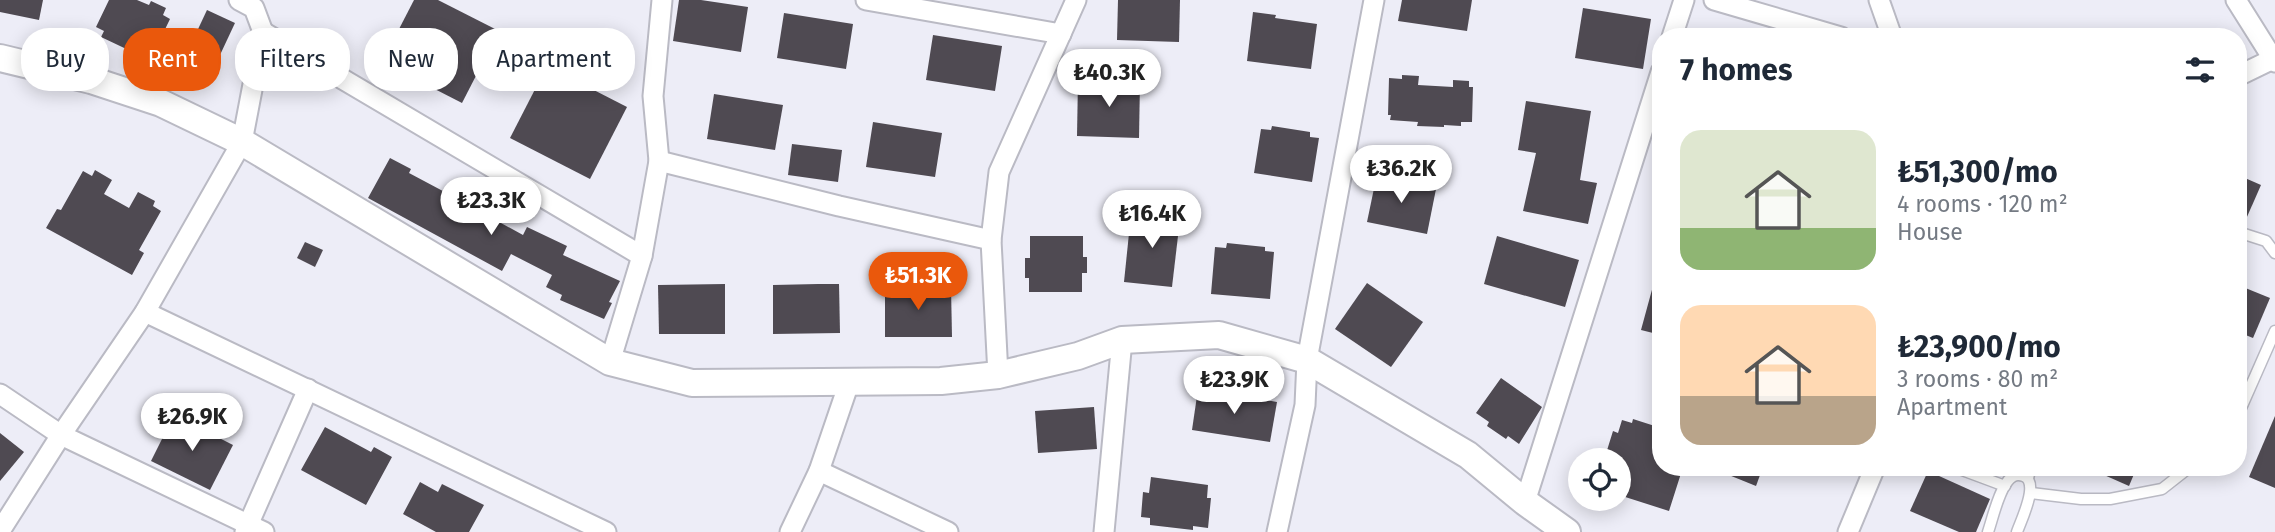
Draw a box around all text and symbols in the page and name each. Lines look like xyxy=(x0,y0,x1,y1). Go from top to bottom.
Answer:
chip: Buy xyxy=(21,28,109,91)
chip: Rent xyxy=(123,28,221,91)
chip: Filters xyxy=(235,28,350,91)
chip: New xyxy=(364,28,458,91)
chip: Apartment xyxy=(472,28,635,91)
pin: ₺40.3K xyxy=(1052,50,1166,109)
icon: filters xyxy=(2181,51,2219,89)
text: 7 homes xyxy=(1680,52,1792,88)
text: ₺40.3K xyxy=(1073,58,1145,86)
pin: ₺36.2K xyxy=(1344,146,1458,205)
text: ₺36.2K xyxy=(1366,154,1436,182)
text: ₺51,300/mo xyxy=(1897,154,2058,190)
icon: home xyxy=(1736,158,1820,242)
pin: ₺23.3K xyxy=(434,177,548,237)
text: ₺23.3K xyxy=(456,186,526,214)
pin: ₺16.4K xyxy=(1095,190,1209,250)
text: 4 rooms · 120 m² xyxy=(1897,190,2068,218)
text: ₺16.4K xyxy=(1118,199,1186,227)
text: House xyxy=(1897,218,1963,246)
pin: ₺51.3K xyxy=(861,252,975,312)
text: ₺51.3K xyxy=(885,261,951,289)
text: ₺23,900/mo xyxy=(1897,329,2061,365)
icon: home xyxy=(1736,333,1820,417)
pin: ₺23.9K xyxy=(1177,356,1291,416)
text: ₺23.9K xyxy=(1199,365,1269,393)
text: 3 rooms · 80 m² xyxy=(1897,365,2058,393)
pin: ₺26.9K xyxy=(135,393,249,453)
text: Apartment xyxy=(1897,393,2007,421)
text: ₺26.9K xyxy=(157,402,227,430)
map controls xyxy=(1568,448,1631,511)
button: locate xyxy=(1568,448,1631,511)

